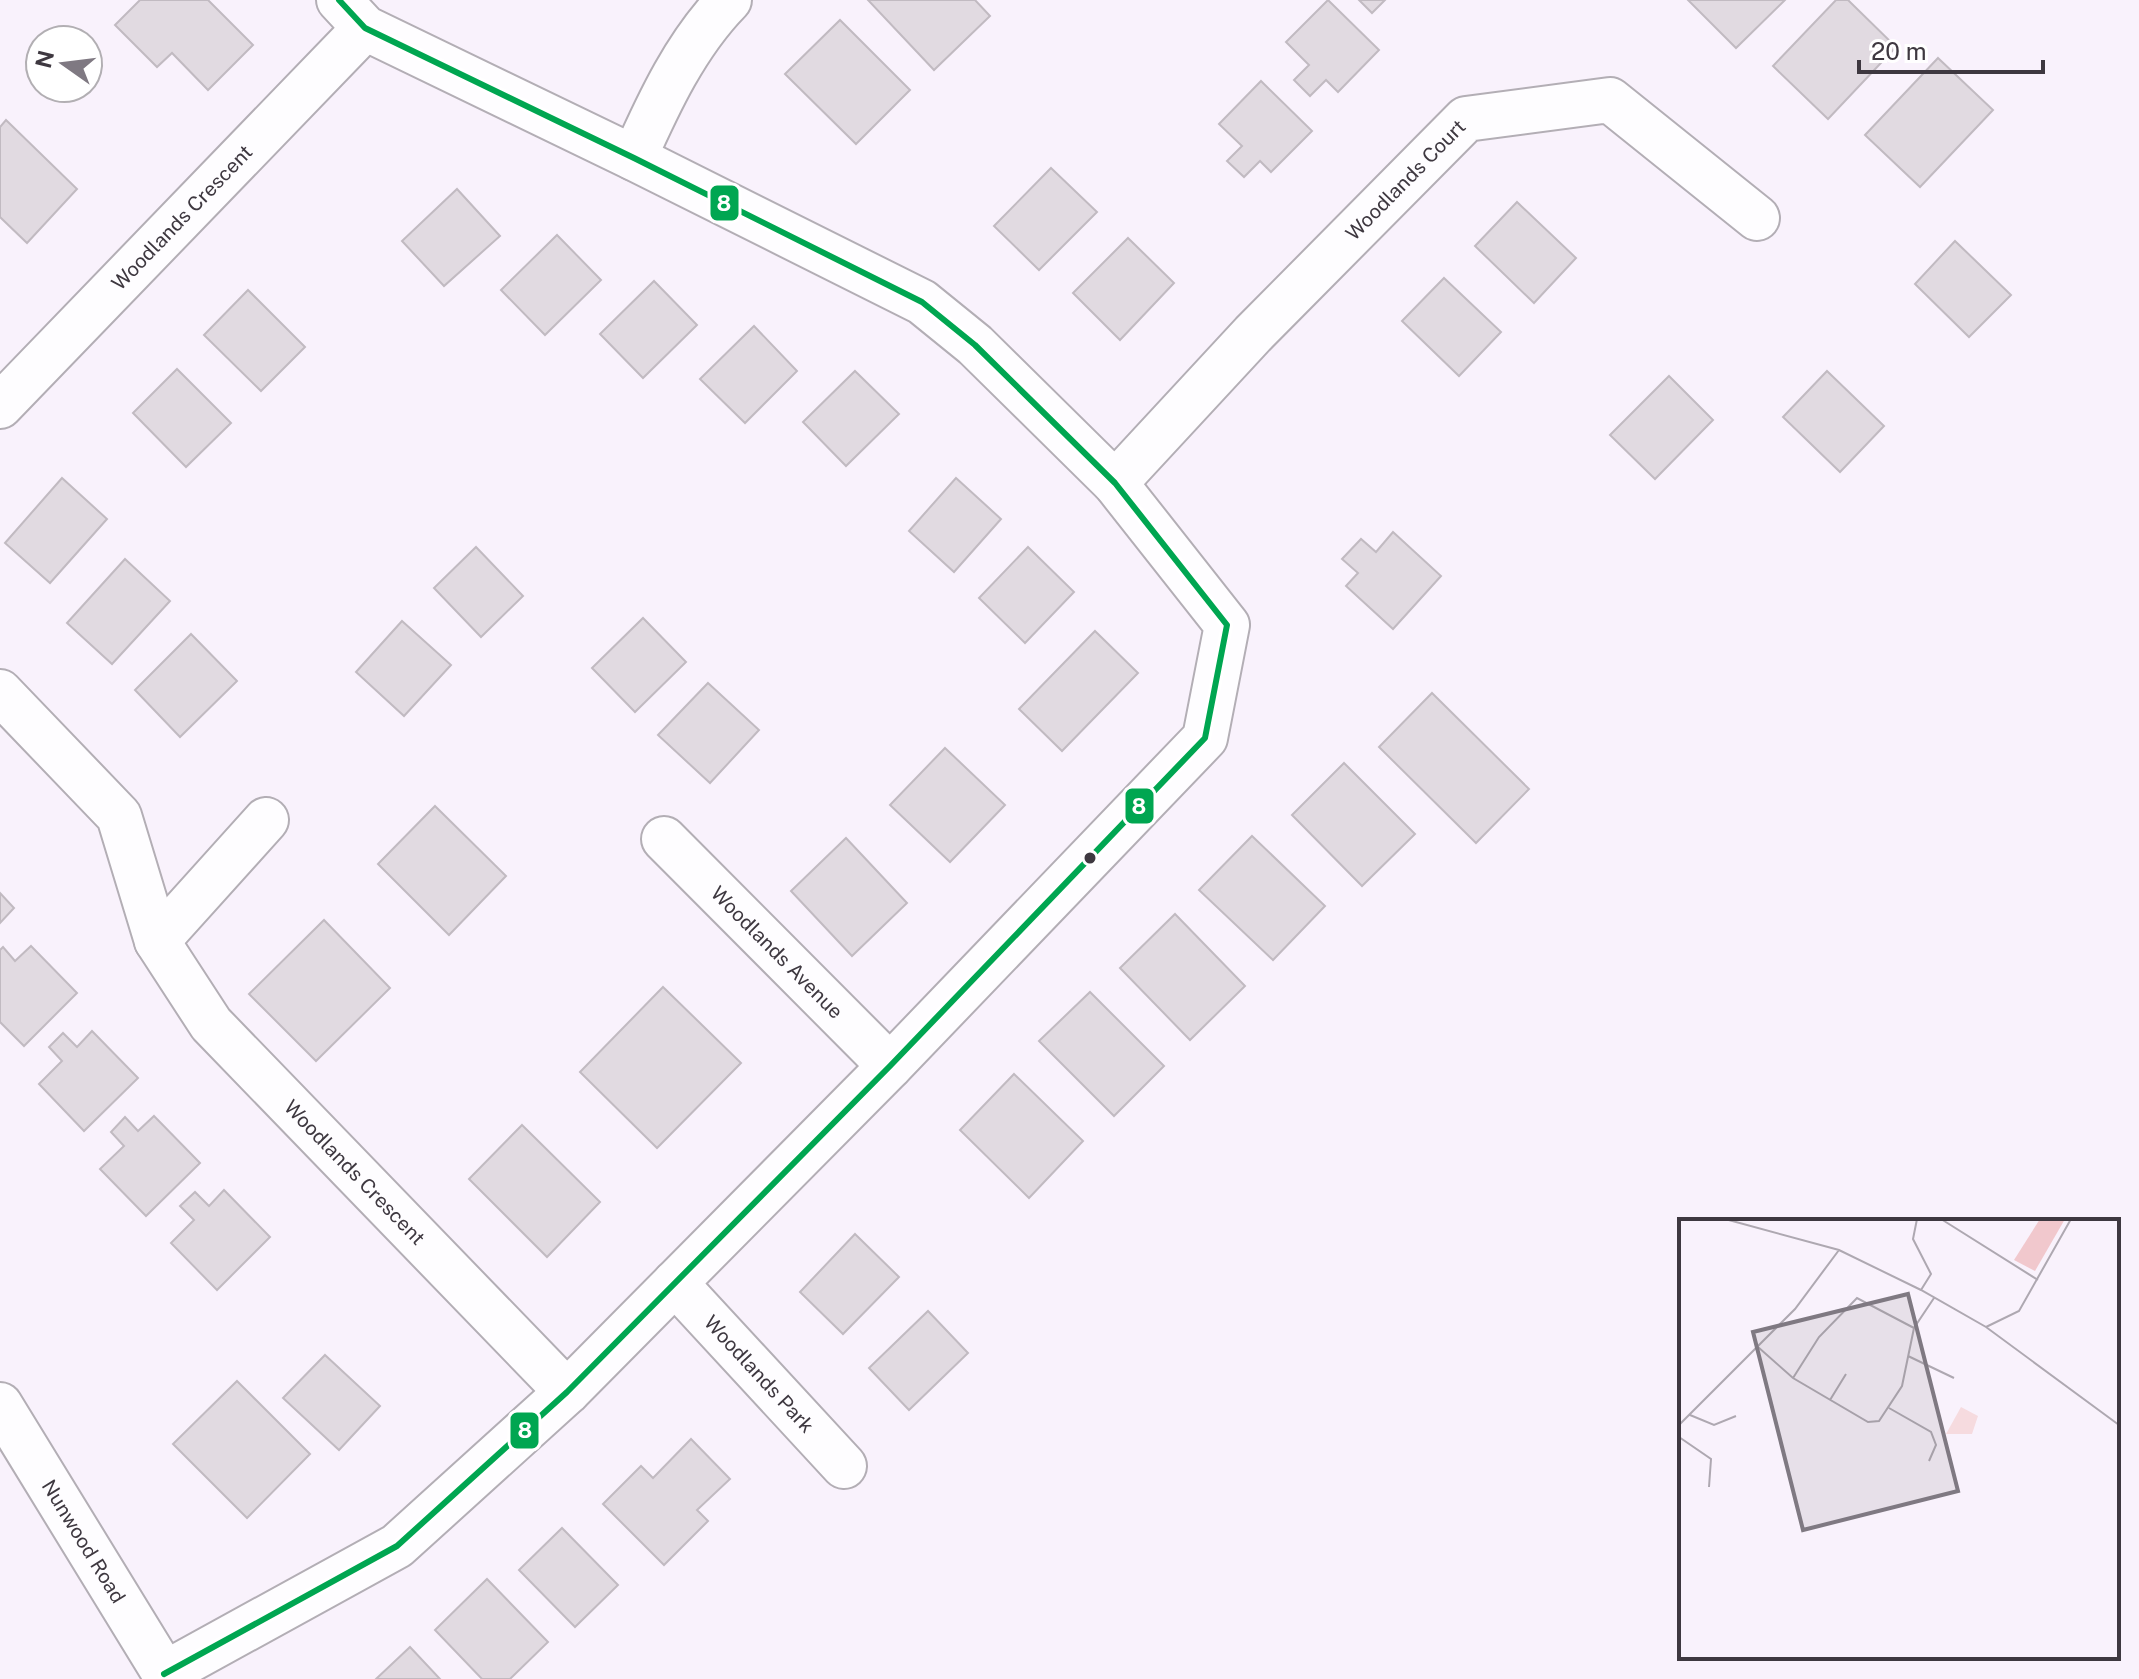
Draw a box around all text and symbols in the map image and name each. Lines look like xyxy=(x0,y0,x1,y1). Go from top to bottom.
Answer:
north arrow xyxy=(24,24,104,104)
scale bar xyxy=(1859,24,2043,74)
text: 20 m xyxy=(1871,37,1927,65)
text: N xyxy=(30,48,59,71)
street label: Woodlands Court xyxy=(1341,114,1471,245)
street label: Woodlands Crescent xyxy=(107,140,257,295)
line badge: 8 xyxy=(709,184,740,222)
text: 8 xyxy=(717,190,731,216)
line badge: 8 xyxy=(1124,787,1155,825)
text: 8 xyxy=(1132,793,1146,819)
unlabelled marker xyxy=(1082,850,1098,866)
street label: Woodlands Avenue xyxy=(706,881,848,1024)
street label: Woodlands Crescent xyxy=(279,1095,430,1250)
inset map xyxy=(1679,1219,2119,1659)
street label: Woodlands Park xyxy=(699,1310,819,1438)
line badge: 8 xyxy=(509,1411,540,1450)
text: 8 xyxy=(518,1417,532,1443)
street label: Nunwood Road xyxy=(37,1475,131,1607)

